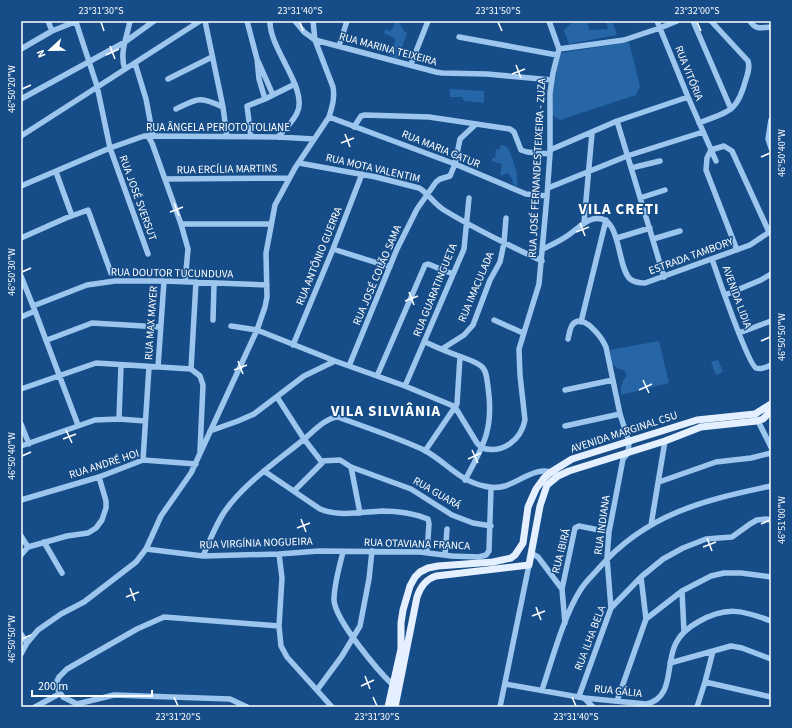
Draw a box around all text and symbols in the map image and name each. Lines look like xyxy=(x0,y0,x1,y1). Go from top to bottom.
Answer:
text: 23°31'30"S xyxy=(78,4,124,18)
text: 23°31'40"S xyxy=(277,4,323,18)
text: 23°31'50"S xyxy=(475,4,521,18)
text: 23°32'00"S xyxy=(674,4,720,18)
street label: RUA MARINA TEIXEIRA xyxy=(337,29,439,69)
north arrow xyxy=(30,30,70,70)
street label: RUA VITÓRIA xyxy=(671,43,707,103)
text: N xyxy=(33,47,50,60)
text: 46°50'20"W xyxy=(5,65,19,113)
street label: RUA JOSÉ FERNANDES TEIXEIRA - ZUZA xyxy=(525,78,549,258)
street label: RUA ÂNGELA PERIOTO TOLIANE xyxy=(146,120,290,135)
street label: RUA MARIA CATUR xyxy=(399,126,483,172)
text: 46°50'40"W xyxy=(775,129,789,177)
street label: RUA MOTA VALENTIM xyxy=(324,150,422,186)
street label: RUA JOSÉ SVERSUT xyxy=(116,153,160,243)
street label: RUA ERCÍLIA MARTINS xyxy=(176,161,278,177)
district label: VILA CRETI xyxy=(577,199,660,220)
street label: RUA ANTÔNIO GUERRA xyxy=(292,204,346,308)
street label: RUA JOSÉ COLÃO SAMA xyxy=(349,223,405,327)
street label: ESTRADA TAMBORY xyxy=(647,233,736,278)
street label: RUA GUARATINGUETA xyxy=(409,241,461,339)
text: 46°50'30"W xyxy=(5,248,19,296)
street label: RUA IMACULADA xyxy=(454,249,498,325)
street label: AVENIDA LIDIA xyxy=(719,263,755,331)
street label: RUA DOUTOR TUCUNDUVA xyxy=(111,264,233,282)
street label: RUA MAX MAYER xyxy=(141,285,161,361)
text: 46°50'50"W xyxy=(775,313,789,361)
district label: VILA SILVIÂNIA xyxy=(330,401,441,422)
street label: AVENIDA MARGINAL CSU xyxy=(569,408,679,456)
text: 46°50'40"W xyxy=(5,432,19,480)
street label: RUA ANDRÉ HOI xyxy=(67,446,141,482)
street label: RUA GUARÁ xyxy=(410,473,464,513)
street label: RUA INDIANA xyxy=(590,494,614,556)
text: 46°51'00"W xyxy=(775,496,789,544)
street label: RUA IBIRÁ xyxy=(548,527,574,575)
street label: RUA VIRGÍNIA NOGUEIRA xyxy=(199,534,313,552)
street label: RUA OTAVIANA FRANCA xyxy=(364,535,470,553)
street label: RUA ILHA BELA xyxy=(571,603,609,673)
text: 46°50'50"W xyxy=(5,615,19,663)
scale bar xyxy=(32,672,152,698)
text: 200 m xyxy=(38,678,68,695)
street label: RUA GÁLIA xyxy=(593,681,643,701)
text: 23°31'20"S xyxy=(155,710,201,724)
text: 23°31'30"S xyxy=(354,710,400,724)
text: 23°31'40"S xyxy=(553,710,599,724)

